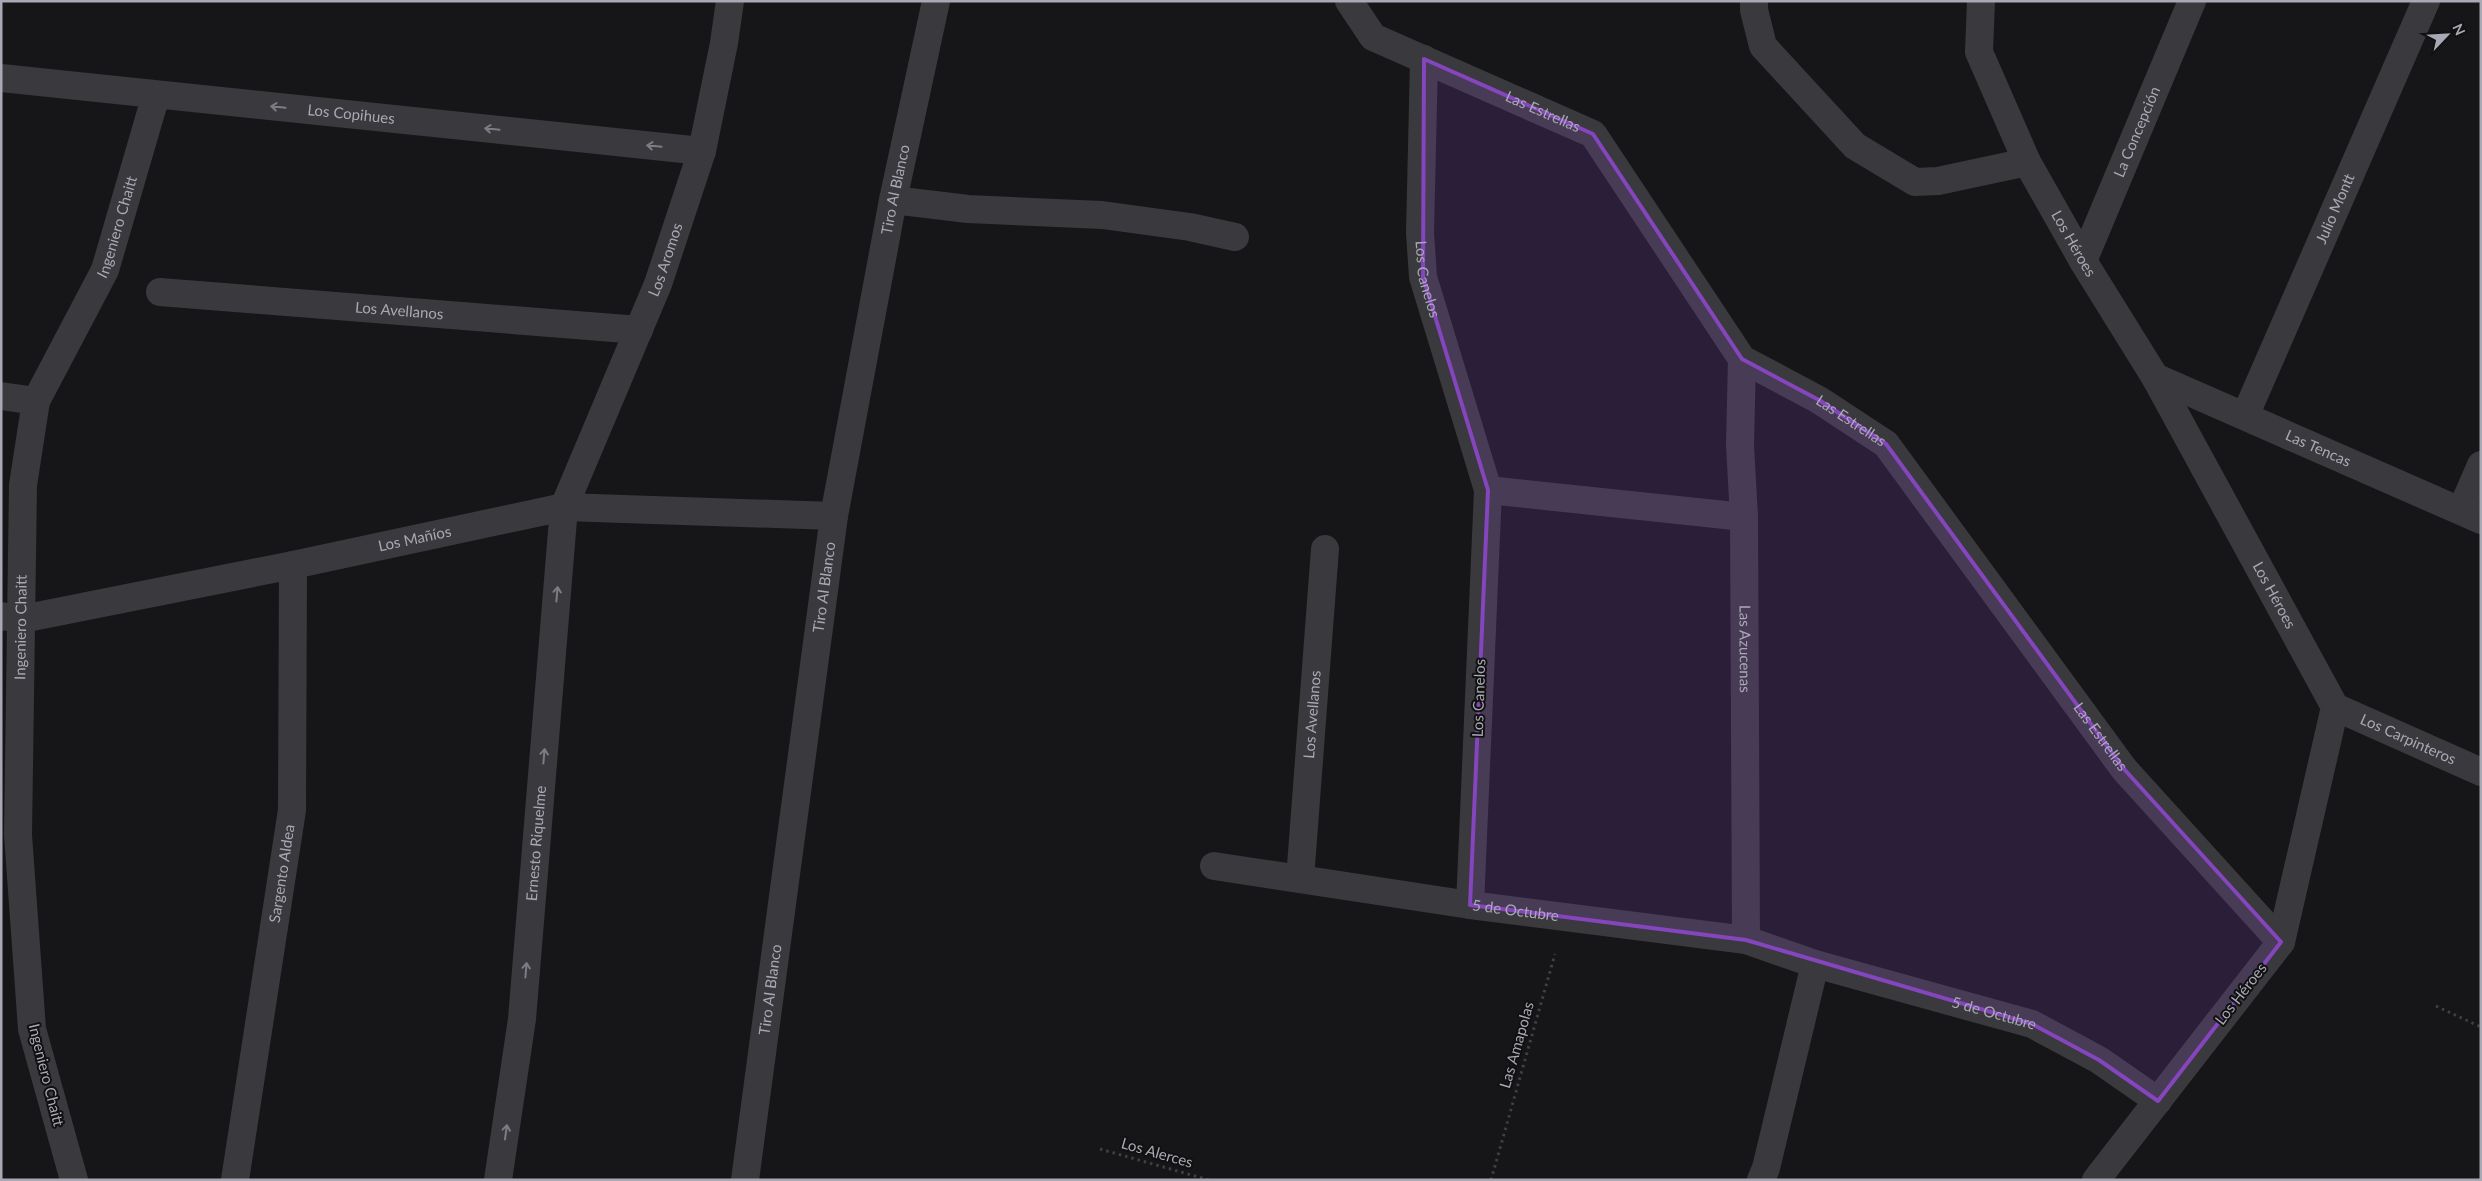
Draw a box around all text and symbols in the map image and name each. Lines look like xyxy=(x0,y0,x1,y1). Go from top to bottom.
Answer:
north arrow xyxy=(2422,10,2472,60)
text: N xyxy=(2449,21,2469,38)
street label: La Concepción xyxy=(2109,83,2163,180)
street label: Las Estrellas xyxy=(1503,87,1584,135)
street label: Los Copihues xyxy=(307,100,396,127)
one-way arrow xyxy=(270,102,286,112)
one-way arrow xyxy=(484,125,500,134)
one-way arrow xyxy=(646,141,662,151)
street label: Tiro Al Blanco xyxy=(877,143,913,236)
street label: Julio Montt xyxy=(2311,170,2358,246)
street label: Ingeniero Chaitt xyxy=(92,173,140,281)
street label: Los Héroes xyxy=(2048,207,2100,280)
street label: Los Aromos xyxy=(644,220,686,299)
street label: Los Canelos xyxy=(1413,240,1445,320)
street label: Los Avellanos xyxy=(355,298,444,322)
street label: Las Estrellas xyxy=(1813,391,1890,450)
street label: Las Tencas xyxy=(2283,425,2354,470)
street label: Los Mañíos xyxy=(376,521,453,555)
street label: Tiro Al Blanco xyxy=(808,541,838,634)
street label: Los Héroes xyxy=(2250,558,2300,631)
street label: Ingeniero Chaitt xyxy=(10,574,30,680)
one-way arrow xyxy=(552,586,562,602)
street label: Las Azucenas xyxy=(1736,605,1755,693)
street label: Los Canelos xyxy=(1468,659,1488,737)
street label: Los Avellanos xyxy=(1299,670,1324,759)
street label: Las Estrellas xyxy=(2070,699,2132,774)
street label: Los Carpinteros xyxy=(2358,710,2459,768)
one-way arrow xyxy=(539,748,548,764)
street label: Ernesto Riquelme xyxy=(522,785,549,902)
street label: Sargento Aldea xyxy=(265,823,298,924)
street label: 5 de Octubre xyxy=(1471,895,1560,924)
street label: Tiro Al Blanco xyxy=(755,943,785,1036)
street label: Los Héroes xyxy=(2211,959,2270,1028)
one-way arrow xyxy=(521,963,531,979)
street label: 5 de Octubre xyxy=(1950,992,2040,1033)
street label: Las Amapolas xyxy=(1495,999,1537,1090)
street label: Ingeniero Chaitt xyxy=(26,1022,69,1129)
one-way arrow xyxy=(501,1124,511,1140)
street label: Los Alerces xyxy=(1119,1133,1195,1171)

